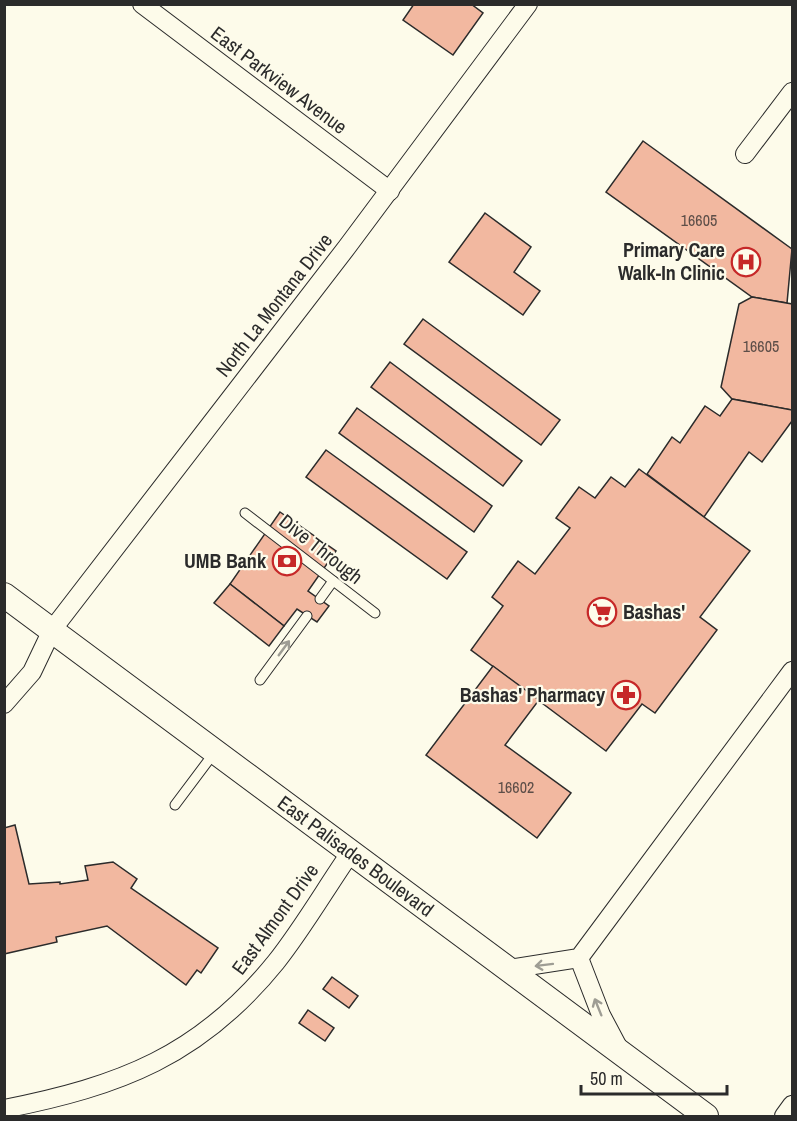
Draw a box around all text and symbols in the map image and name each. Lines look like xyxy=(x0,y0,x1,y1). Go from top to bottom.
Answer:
street label: East Parkview Avenue xyxy=(206,20,353,140)
house number: 16605 xyxy=(681,209,717,231)
street label: North La Montana Drive xyxy=(209,227,338,382)
place label: Primary Care Walk-In Clinic xyxy=(618,236,725,286)
hospital icon: Primary Care Walk-In Clinic xyxy=(730,246,762,278)
house number: 16605 xyxy=(743,335,779,357)
street label: Dive Through xyxy=(274,507,369,590)
bank icon: UMB Bank xyxy=(271,545,303,577)
place label: UMB Bank xyxy=(184,547,267,574)
supermarket icon: Bashas' xyxy=(586,596,618,628)
place label: Bashas' xyxy=(623,598,685,625)
one-way arrow xyxy=(277,641,290,657)
pharmacy icon: Bashas' Pharmacy xyxy=(610,679,642,711)
place label: Bashas' Pharmacy xyxy=(460,681,606,708)
house number: 16602 xyxy=(498,776,534,798)
street label: East Palisades Boulevard xyxy=(273,789,440,922)
street label: East Almont Drive xyxy=(225,858,324,980)
one-way arrow xyxy=(534,960,554,971)
one-way arrow xyxy=(592,998,603,1017)
scale bar xyxy=(581,1058,726,1096)
text: 50 m xyxy=(590,1066,623,1091)

